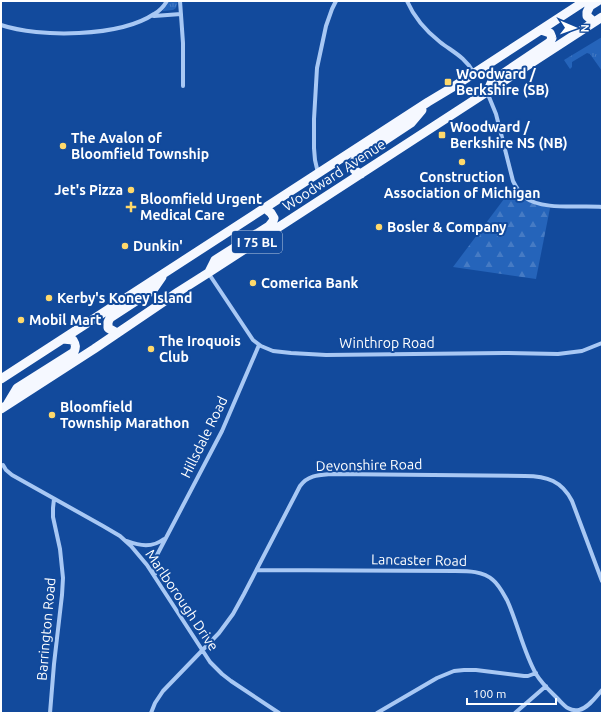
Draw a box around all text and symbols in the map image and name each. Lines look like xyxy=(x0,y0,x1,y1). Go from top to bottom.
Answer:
north arrow xyxy=(555,8,595,48)
text: N xyxy=(579,24,591,33)
place label: Woodward / Berkshire (SB) xyxy=(456,66,549,98)
marker: Woodward / Berkshire (SB) xyxy=(443,77,453,87)
place label: Woodward / Berkshire NS (NB) xyxy=(450,119,568,151)
place label: The Avalon of Bloomfield Township xyxy=(71,130,209,162)
marker: Woodward / Berkshire NS (NB) xyxy=(437,130,447,140)
street label: Woodward Avenue xyxy=(280,136,388,214)
marker: The Avalon of Bloomfield Township xyxy=(58,141,68,151)
marker: Construction Association of Michigan xyxy=(457,157,467,167)
place label: Construction Association of Michigan xyxy=(384,169,540,201)
place label: Jet's Pizza xyxy=(54,182,123,198)
marker: Jet's Pizza xyxy=(126,185,136,195)
place label: Bloomfield Urgent Medical Care xyxy=(140,191,262,223)
marker: Bloomfield Urgent Medical Care xyxy=(125,201,137,213)
place label: Bosler & Company xyxy=(387,219,507,235)
marker: Bosler & Company xyxy=(374,222,384,232)
road number: I 75 BL xyxy=(232,231,282,253)
place label: Dunkin' xyxy=(133,238,183,254)
marker: Dunkin' xyxy=(120,241,130,251)
place label: Comerica Bank xyxy=(261,275,359,291)
marker: Comerica Bank xyxy=(248,278,258,288)
place label: Kerby's Koney Island xyxy=(57,290,192,306)
marker: Kerby's Koney Island xyxy=(44,293,54,303)
place label: Mobil Mart xyxy=(29,312,102,328)
marker: Mobil Mart xyxy=(16,315,26,325)
place label: The Iroquois Club xyxy=(159,333,241,365)
street label: Winthrop Road xyxy=(339,335,435,351)
marker: The Iroquois Club xyxy=(146,344,156,354)
street label: Hillsdale Road xyxy=(177,394,231,480)
place label: Bloomfield Township Marathon xyxy=(60,399,189,431)
marker: Bloomfield Township Marathon xyxy=(47,410,57,420)
street label: Devonshire Road xyxy=(316,456,422,474)
street label: Marlborough Drive xyxy=(142,546,222,654)
street label: Lancaster Road xyxy=(371,551,467,569)
street label: Barrington Road xyxy=(34,577,58,681)
scale bar xyxy=(467,680,556,706)
text: 100 m xyxy=(473,687,506,700)

